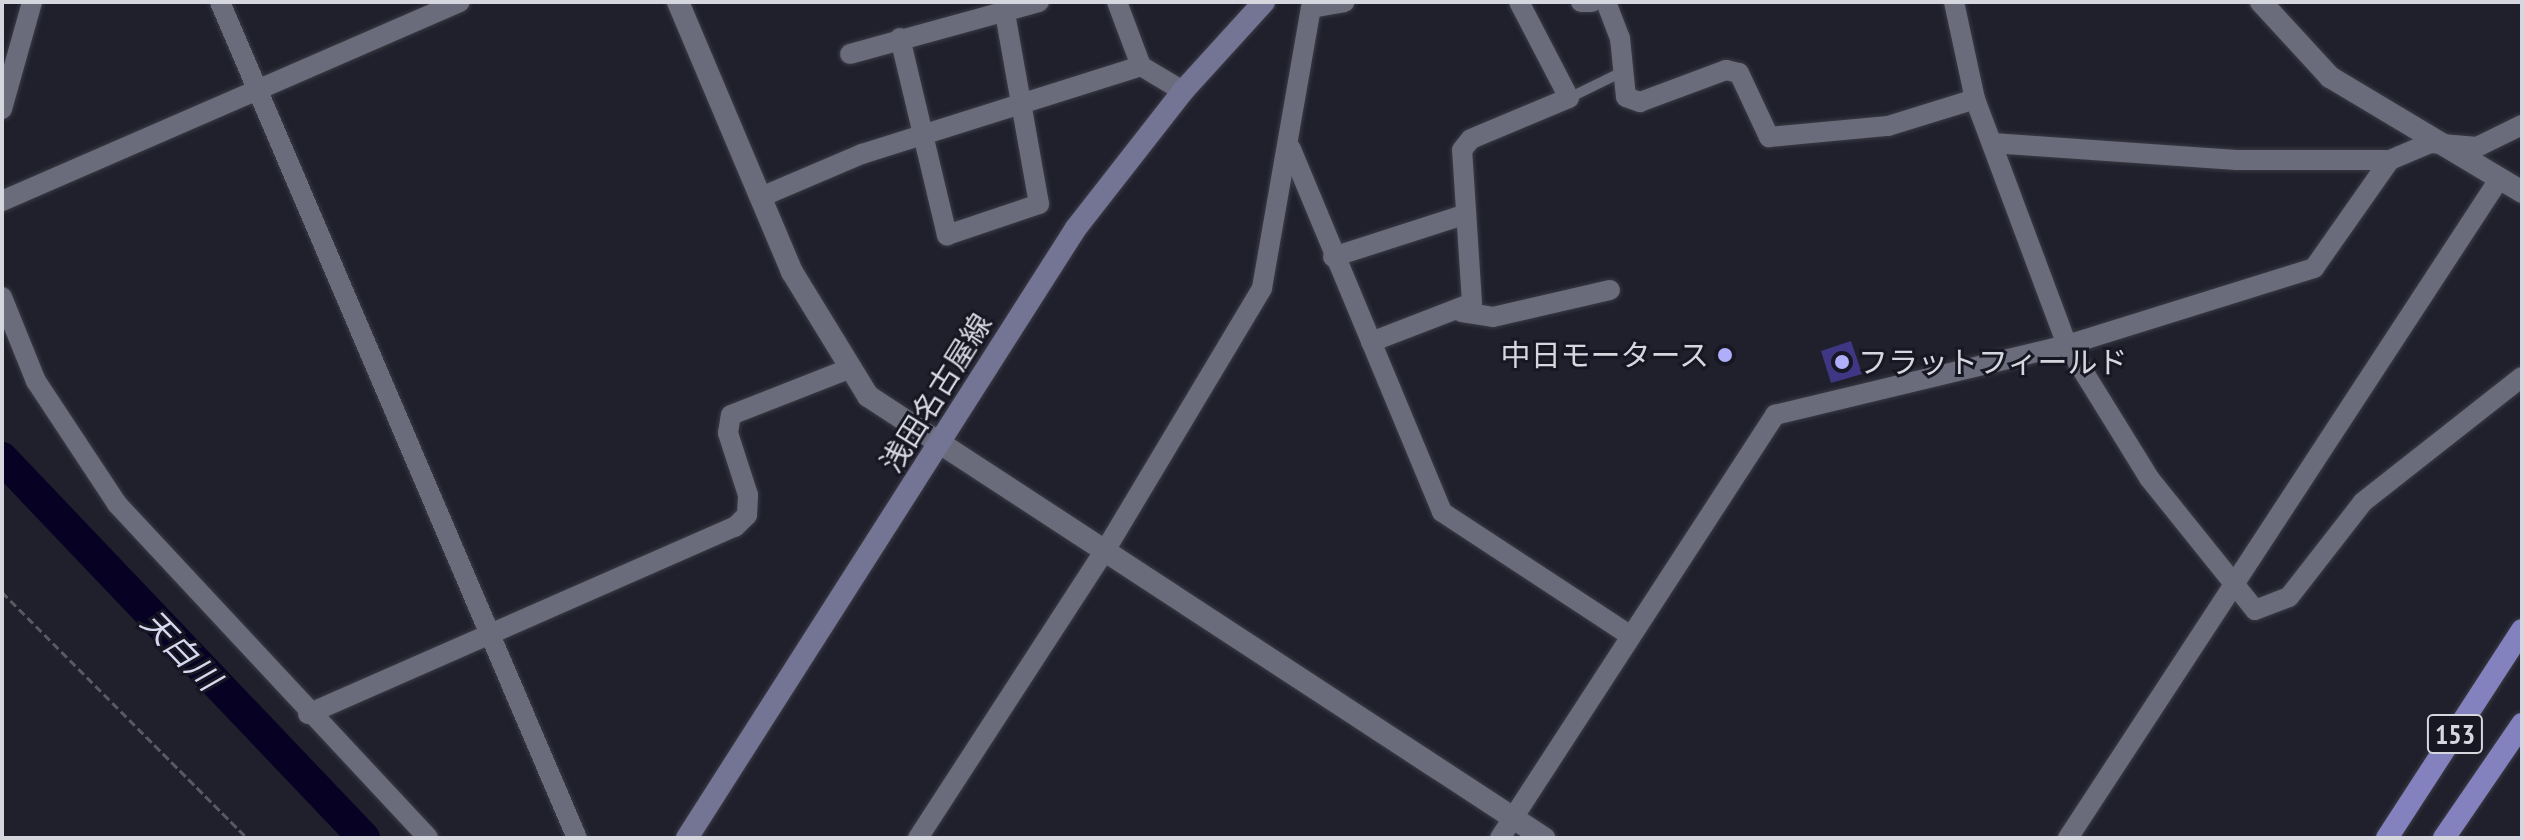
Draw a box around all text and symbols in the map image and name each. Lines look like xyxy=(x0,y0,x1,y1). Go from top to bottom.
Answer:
street label: 浅田名古屋線 xyxy=(873,307,999,479)
place label: 中日モータース xyxy=(1499,337,1709,373)
place label: フラットフィールド xyxy=(1858,344,2128,380)
marker: 中日モータース xyxy=(1716,346,1734,364)
marker: フラットフィールド xyxy=(1833,353,1851,371)
water label: 天白川 xyxy=(134,602,228,698)
road number: 153 xyxy=(2425,710,2485,758)

